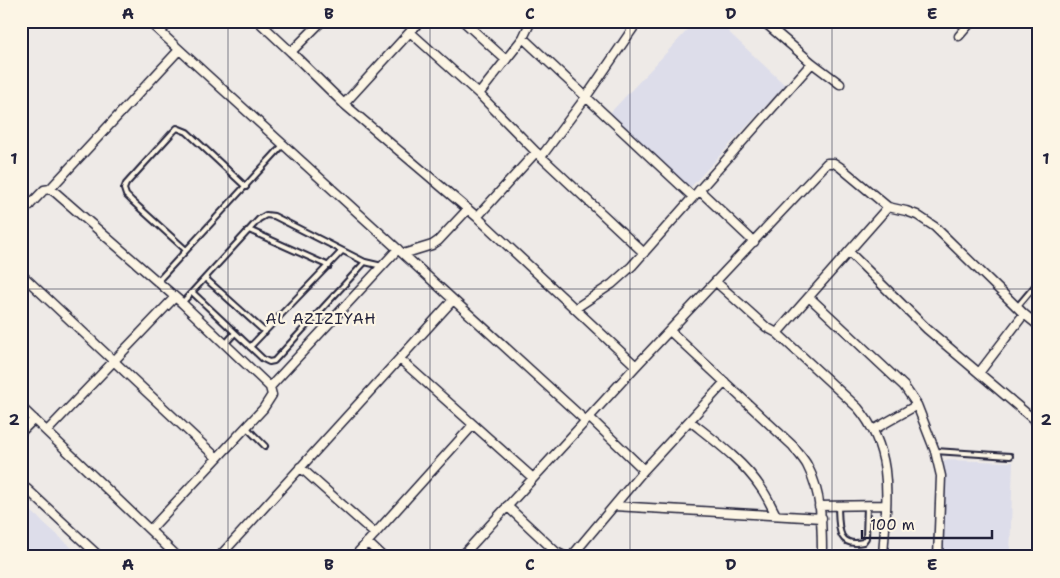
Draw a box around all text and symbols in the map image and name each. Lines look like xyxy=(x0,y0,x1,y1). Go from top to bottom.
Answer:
text: A xyxy=(122,3,134,24)
text: B xyxy=(324,3,334,24)
text: C xyxy=(525,3,535,24)
text: D xyxy=(725,3,737,24)
text: E xyxy=(927,3,937,24)
text: 1 xyxy=(10,148,18,169)
text: 1 xyxy=(1042,148,1050,169)
district label: AL AZIZIYAH xyxy=(265,309,377,329)
text: 2 xyxy=(8,409,20,430)
text: 2 xyxy=(1040,409,1052,430)
scale bar xyxy=(862,508,992,540)
text: 100 m xyxy=(870,515,915,535)
text: A xyxy=(122,554,134,575)
text: B xyxy=(324,554,334,575)
text: C xyxy=(525,554,535,575)
text: D xyxy=(725,554,737,575)
text: E xyxy=(927,554,937,575)

